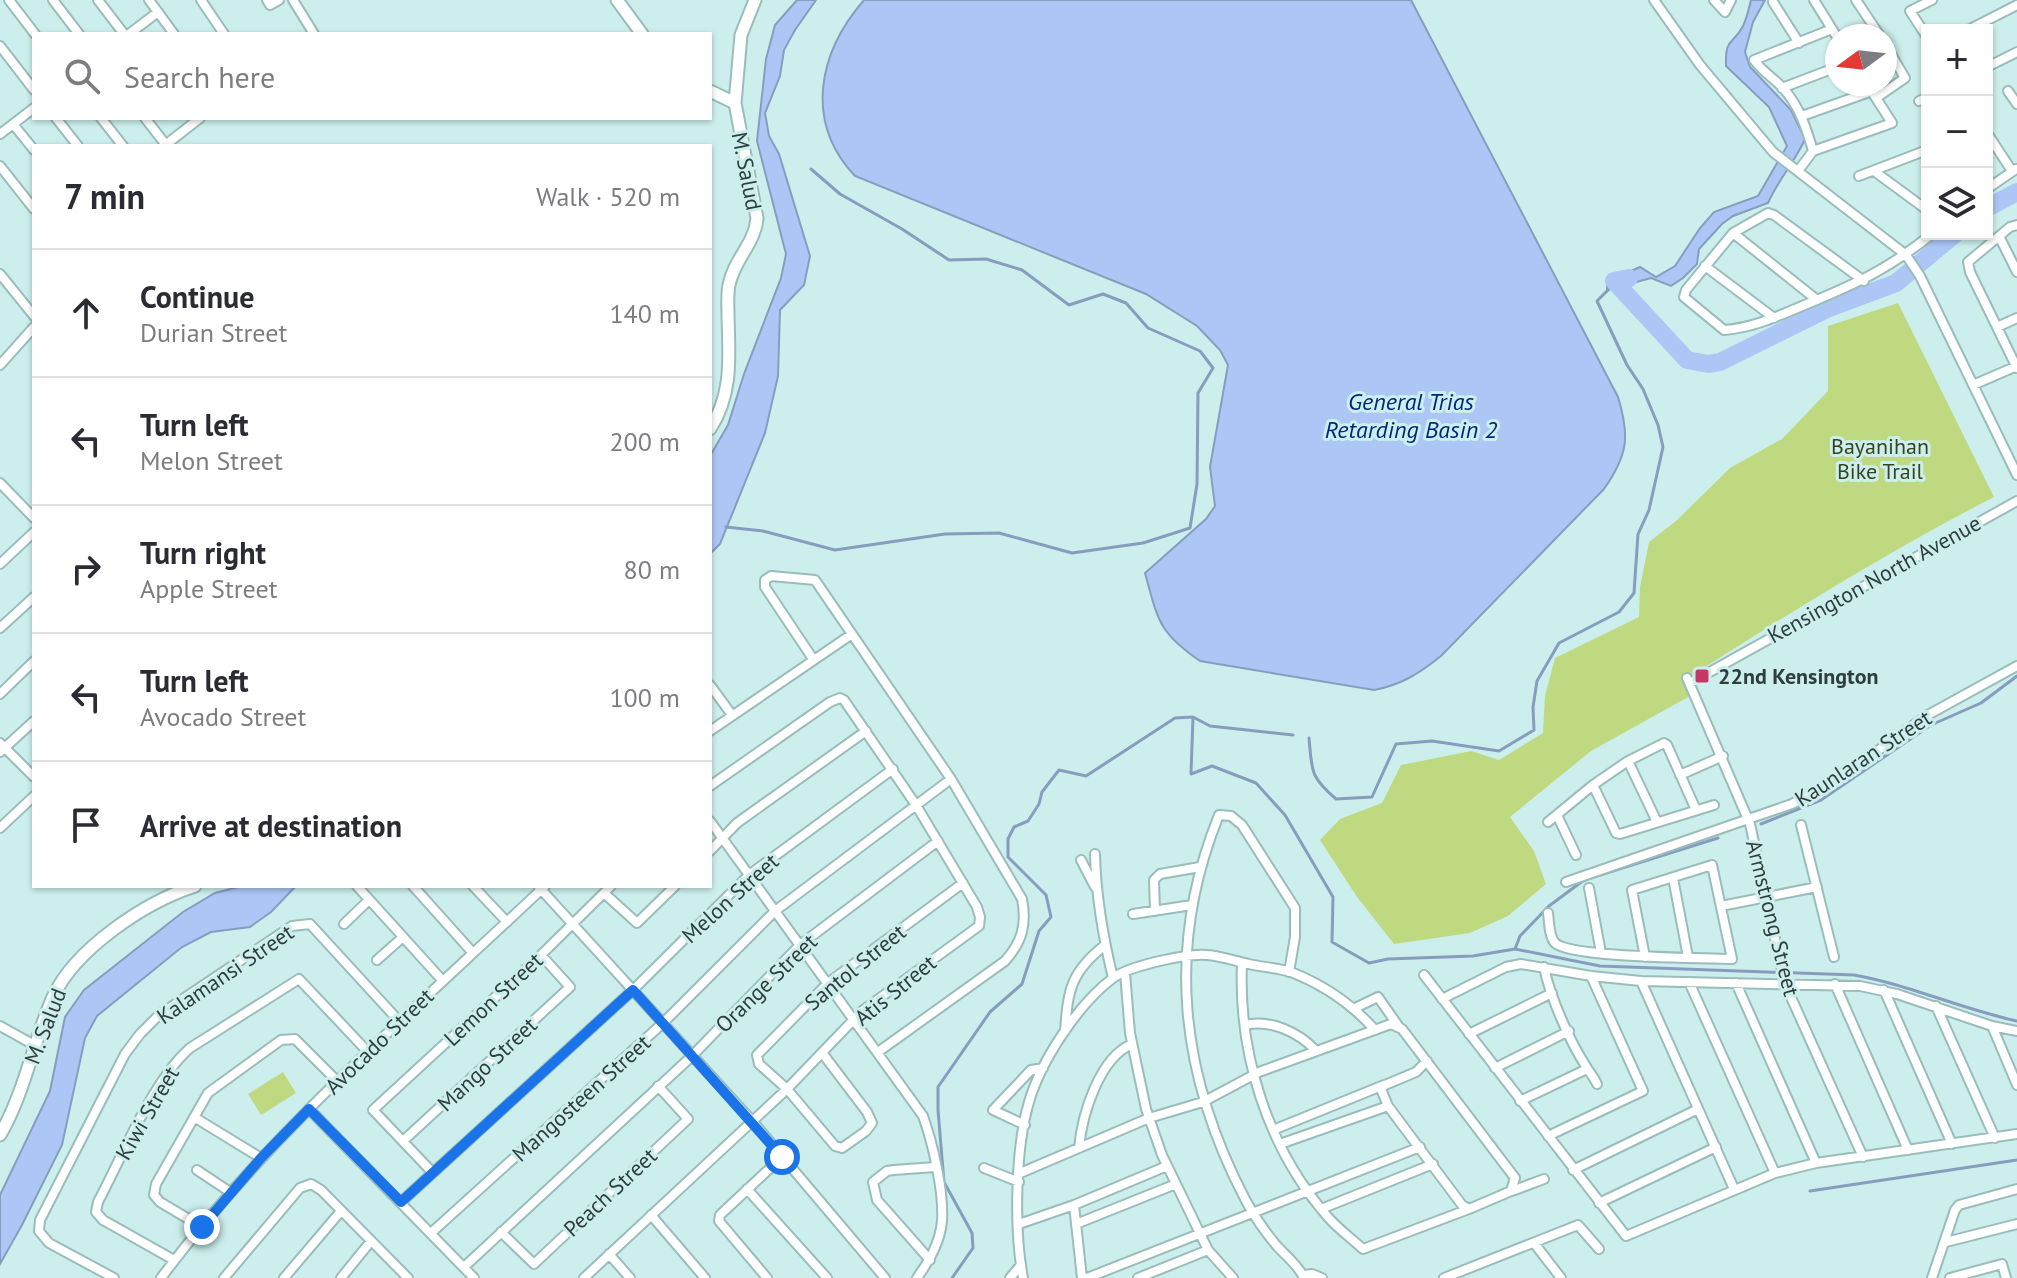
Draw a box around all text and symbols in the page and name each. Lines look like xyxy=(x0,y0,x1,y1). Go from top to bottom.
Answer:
north arrow xyxy=(1825,24,1897,96)
map controls xyxy=(1921,24,1993,240)
button: + xyxy=(1921,24,1993,96)
search box xyxy=(32,32,712,120)
icon: search xyxy=(60,54,104,98)
text: Search here xyxy=(124,57,275,96)
button: − xyxy=(1921,96,1993,168)
street label: M. Salud xyxy=(726,130,768,212)
button: layers xyxy=(1921,168,1993,240)
text: 7 min xyxy=(64,174,145,218)
text: Walk · 520 m xyxy=(536,180,680,213)
text: Continue xyxy=(140,277,254,316)
icon: ahead xyxy=(64,291,108,335)
text: 140 m xyxy=(609,297,680,330)
text: Durian Street xyxy=(140,316,287,349)
water label: General Trias Retarding Basin 2 xyxy=(1325,386,1498,445)
text: Turn left xyxy=(140,405,248,444)
icon: left xyxy=(64,419,108,463)
text: 200 m xyxy=(609,425,680,458)
park label: Bayanihan Bike Trail xyxy=(1831,432,1929,485)
text: Melon Street xyxy=(140,444,283,477)
street label: Kensington North Avenue xyxy=(1762,509,1986,649)
text: Turn right xyxy=(140,533,266,572)
icon: right xyxy=(64,547,108,591)
text: 80 m xyxy=(624,553,680,586)
text: Apple Street xyxy=(140,572,278,605)
text: Turn left xyxy=(140,661,248,700)
place label: 22nd Kensington xyxy=(1718,662,1878,690)
marker: 22nd Kensington xyxy=(1693,667,1711,685)
icon: left xyxy=(64,675,108,719)
text: 100 m xyxy=(609,681,680,714)
text: Avocado Street xyxy=(140,700,306,733)
street label: Kaunlaran Street xyxy=(1789,703,1937,813)
icon: arrive xyxy=(64,803,108,847)
text: Arrive at destination xyxy=(140,806,402,845)
street label: Armstrong Street xyxy=(1740,837,1806,1000)
street label: Melon Street xyxy=(676,847,785,949)
street label: Santol Street xyxy=(799,917,912,1016)
street label: Kalamansi Street xyxy=(151,918,299,1030)
street label: Orange Street xyxy=(709,927,823,1038)
street label: Lemon Street xyxy=(438,946,549,1052)
street label: Atis Street xyxy=(848,948,942,1031)
street label: Avocado Street xyxy=(319,982,440,1100)
street label: M. Salud xyxy=(18,984,72,1068)
street label: Mango Street xyxy=(431,1010,543,1117)
street label: Mangosteen Street xyxy=(506,1028,656,1168)
street label: Kiwi Street xyxy=(109,1061,185,1165)
route start xyxy=(764,1139,800,1175)
street label: Peach Street xyxy=(557,1141,663,1242)
route end xyxy=(184,1209,220,1245)

